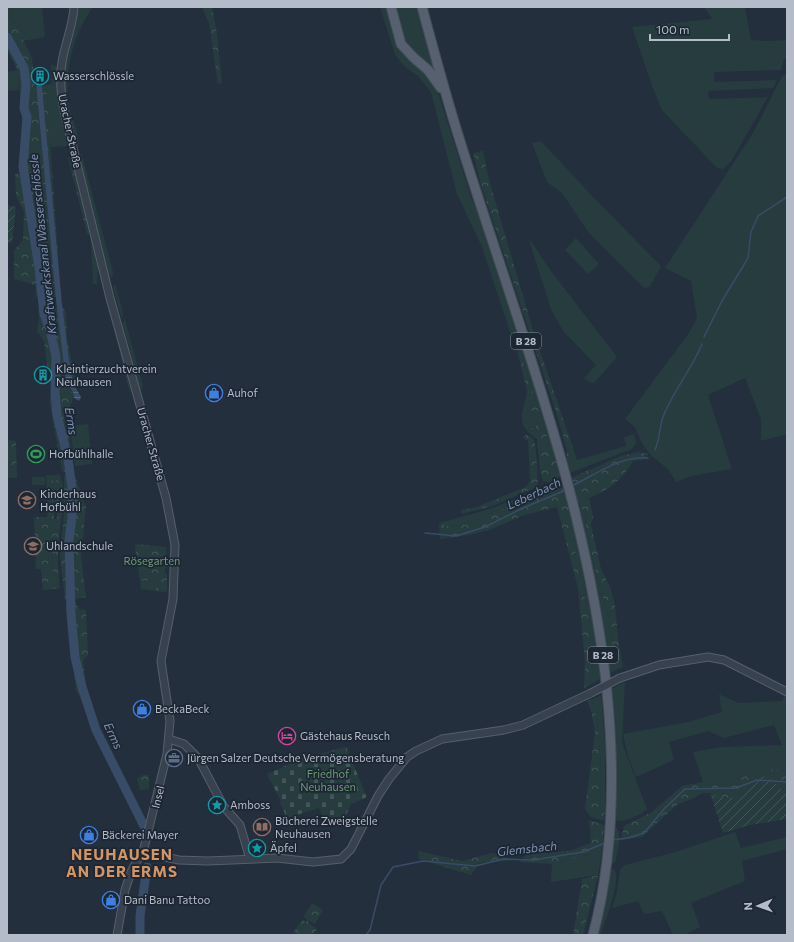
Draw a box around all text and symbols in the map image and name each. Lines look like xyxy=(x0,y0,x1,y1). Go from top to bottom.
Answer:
scale bar xyxy=(650,16,729,42)
text: 100 m xyxy=(656,22,690,36)
building icon: Wasserschlössle xyxy=(30,66,50,86)
place label: Wasserschlössle xyxy=(53,69,134,82)
street label: Uracher Straße xyxy=(56,93,85,169)
water label: Kraftwerkskanal Wasserschlössle xyxy=(26,153,58,335)
road number: B 28 xyxy=(511,333,541,349)
place label: Kleintierzuchtverein Neuhausen xyxy=(56,362,157,388)
building icon: Kleintierzuchtverein Neuhausen xyxy=(33,365,53,385)
shop icon: Auhof xyxy=(204,383,224,403)
place label: Auhof xyxy=(227,386,258,399)
water label: Erms xyxy=(63,406,81,436)
street label: Uracher Straße xyxy=(135,406,168,482)
sports icon: Hofbühlhalle xyxy=(26,444,46,464)
place label: Hofbühlhalle xyxy=(49,447,113,460)
water label: Leberbach xyxy=(505,475,563,512)
place label: Kinderhaus Hofbühl xyxy=(40,487,96,513)
school or university icon: Kinderhaus Hofbühl xyxy=(17,490,37,510)
school or university icon: Uhlandschule xyxy=(23,536,43,556)
place label: Uhlandschule xyxy=(46,539,113,552)
park label: Rösegarten xyxy=(124,554,180,567)
road number: B 28 xyxy=(588,647,618,663)
shop icon: BeckaBeck xyxy=(132,699,152,719)
place label: BeckaBeck xyxy=(155,702,209,715)
water label: Erms xyxy=(102,720,126,752)
hotel icon: Gästehaus Reusch xyxy=(277,726,297,746)
place label: Gästehaus Reusch xyxy=(300,729,390,742)
office icon: Jürgen Salzer Deutsche Vermögensberatung xyxy=(164,748,184,768)
place label: Jürgen Salzer Deutsche Vermögensberatung xyxy=(187,751,404,765)
park label: Friedhof Neuhausen xyxy=(300,767,356,793)
street label: Insel xyxy=(148,784,167,810)
place icon: Amboss xyxy=(207,795,227,815)
place label: Amboss xyxy=(230,798,270,811)
place label: Bücherei Zweigstelle Neuhausen xyxy=(275,814,378,840)
library icon: Bücherei Zweigstelle Neuhausen xyxy=(252,817,272,837)
shop icon: Bäckerei Mayer xyxy=(79,825,99,845)
place label: Bäckerei Mayer xyxy=(102,828,179,841)
place icon: Äpfel xyxy=(247,838,267,858)
water label: Glemsbach xyxy=(496,838,558,858)
place label: Äpfel xyxy=(270,840,297,854)
district label: NEUHAUSEN AN DER ERMS xyxy=(66,845,178,880)
north arrow xyxy=(738,886,778,926)
shop icon: Dani Banu Tattoo xyxy=(101,890,121,910)
place label: Dani Banu Tattoo xyxy=(124,893,211,906)
text: N xyxy=(741,902,754,911)

